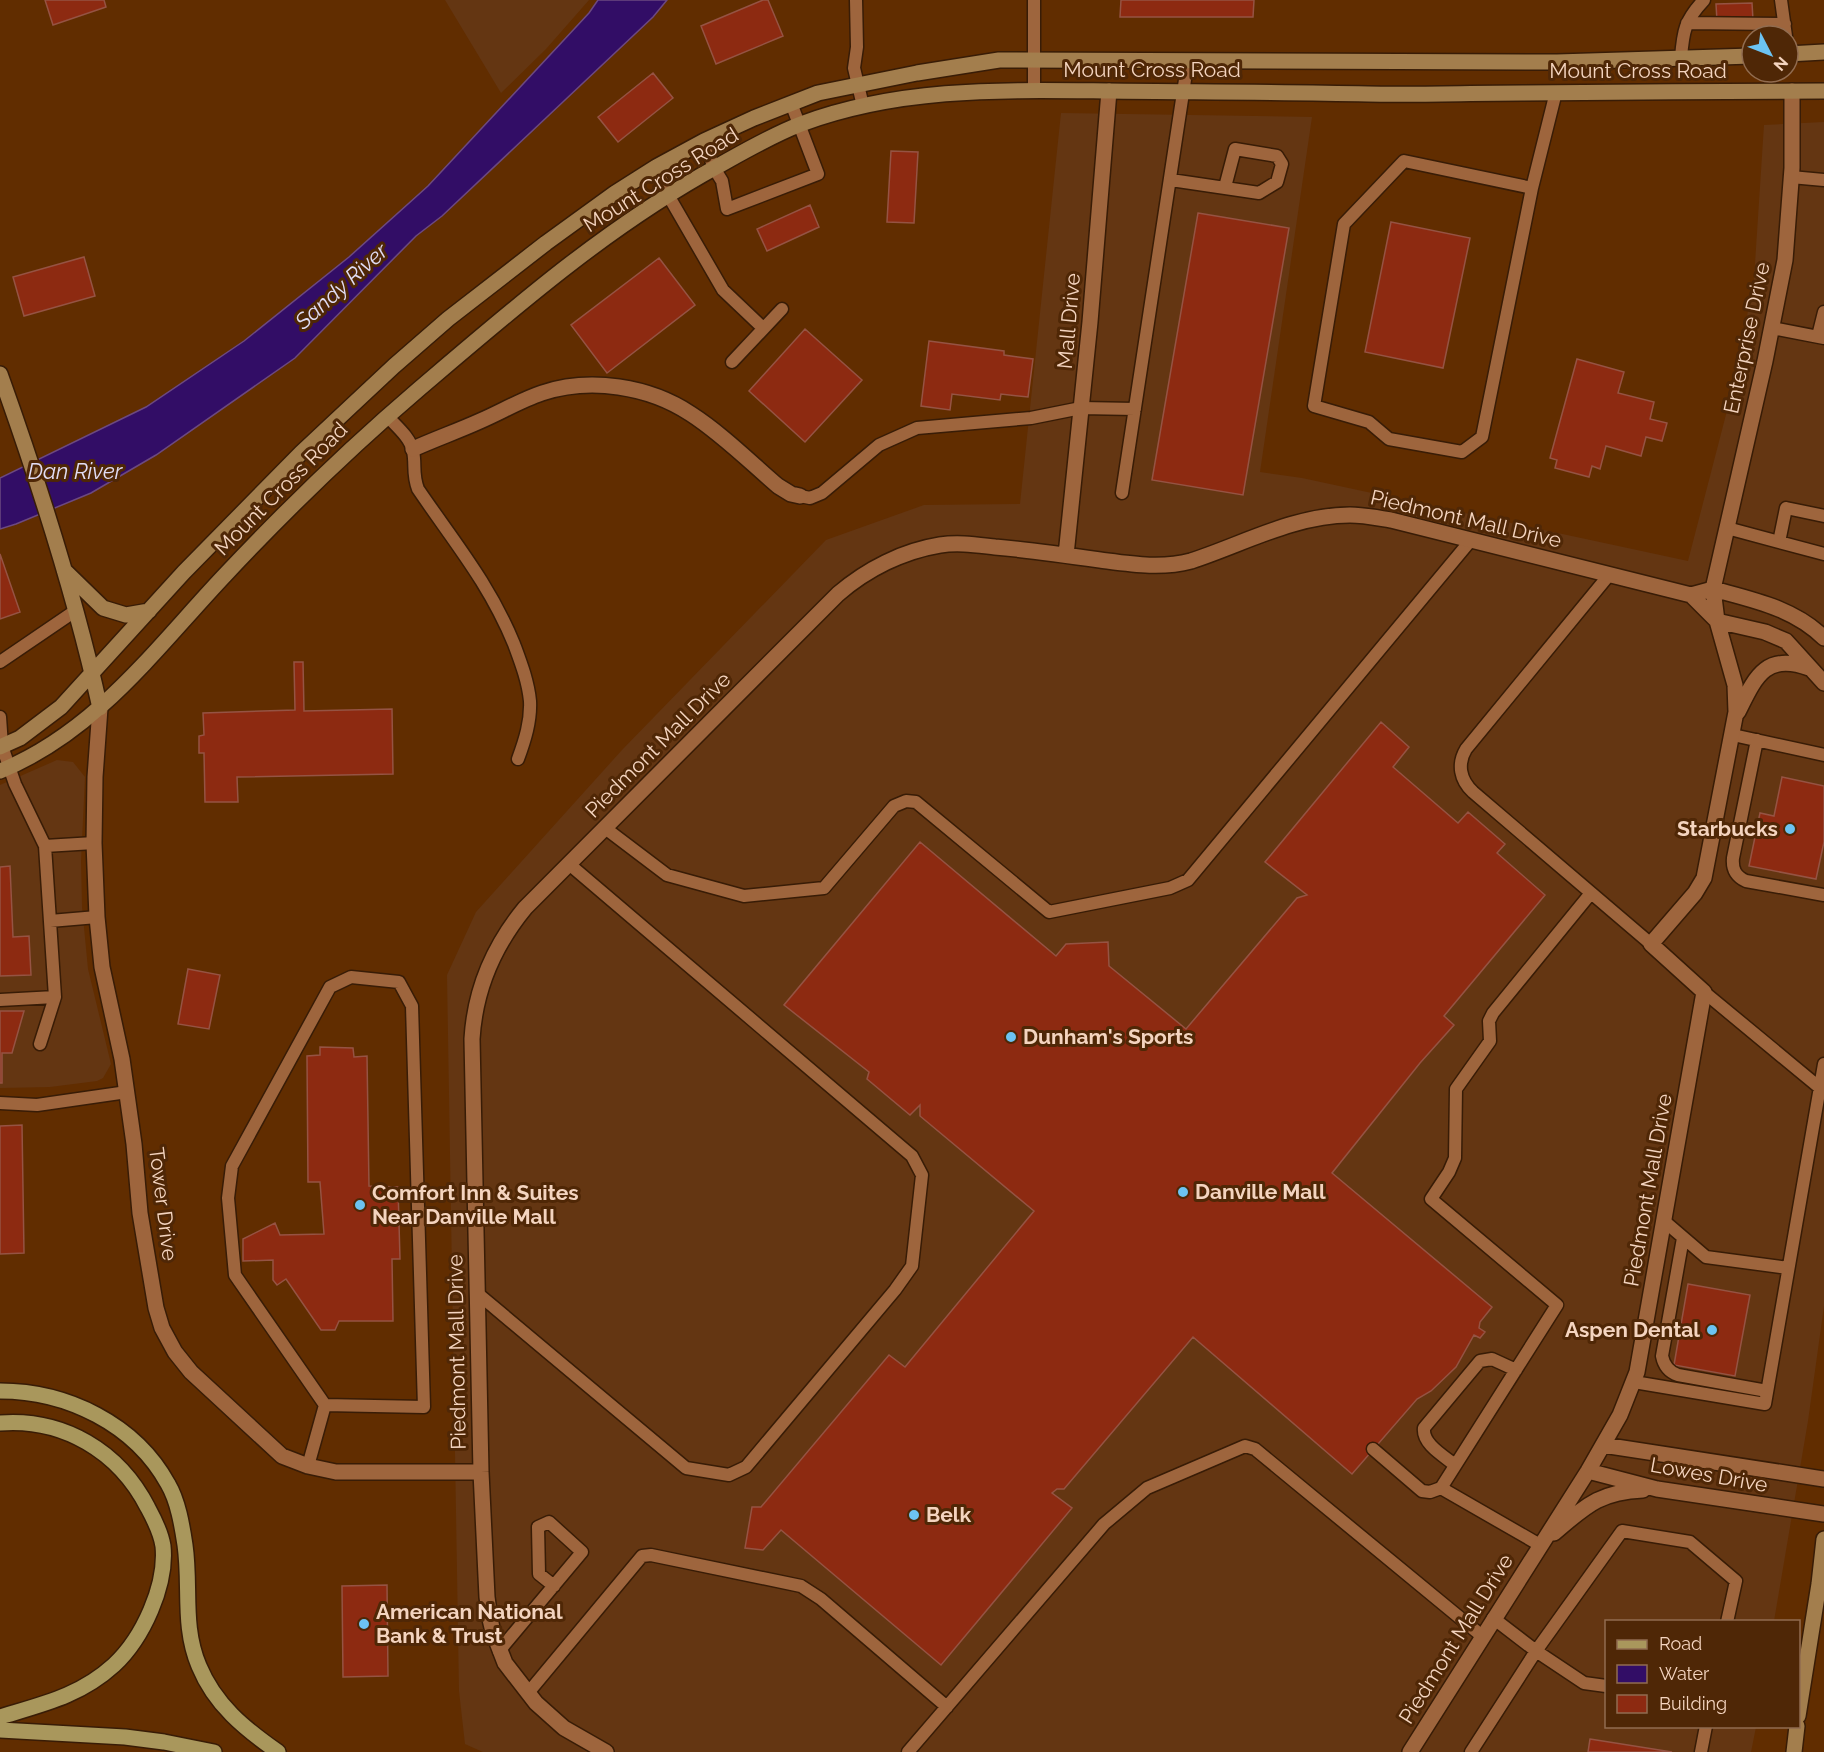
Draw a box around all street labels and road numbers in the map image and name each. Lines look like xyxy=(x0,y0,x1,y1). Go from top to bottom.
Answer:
street label: Mount Cross Road xyxy=(1063,57,1241,82)
street label: Mount Cross Road xyxy=(1549,58,1727,83)
street label: Mount Cross Road xyxy=(579,122,743,237)
street label: Enterprise Drive xyxy=(1718,260,1775,416)
street label: Mall Drive xyxy=(1052,272,1085,370)
street label: Mount Cross Road xyxy=(209,417,352,560)
street label: Piedmont Mall Drive xyxy=(1368,484,1564,553)
street label: Piedmont Mall Drive xyxy=(580,667,736,823)
street label: Piedmont Mall Drive xyxy=(1618,1092,1677,1288)
street label: Tower Drive xyxy=(144,1146,183,1262)
street label: Piedmont Mall Drive xyxy=(442,1254,471,1450)
street label: Lowes Drive xyxy=(1648,1452,1770,1497)
street label: Piedmont Mall Drive xyxy=(1393,1549,1518,1728)

